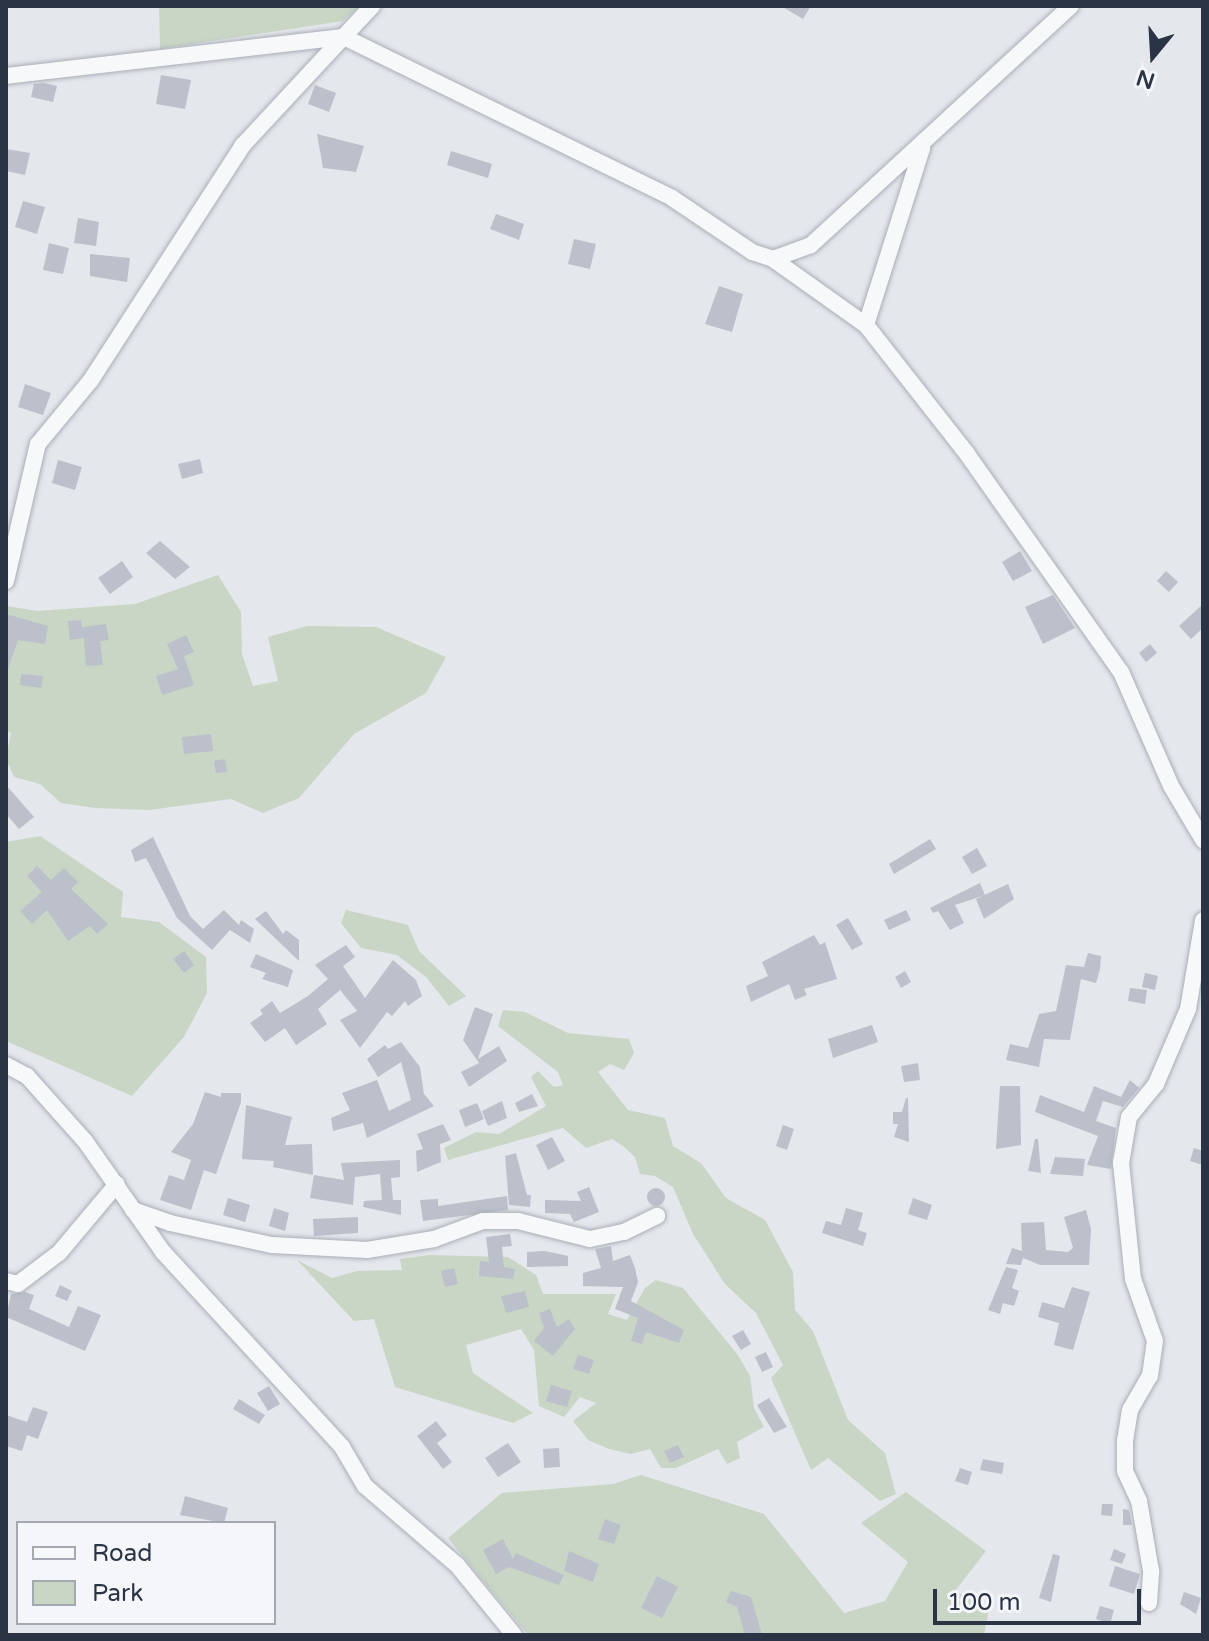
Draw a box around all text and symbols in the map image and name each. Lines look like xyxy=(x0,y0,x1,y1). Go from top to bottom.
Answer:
north arrow xyxy=(1113,16,1193,96)
text: N xyxy=(1133,64,1158,94)
legend xyxy=(16,1521,276,1625)
text: Road xyxy=(92,1539,152,1568)
scale bar xyxy=(937,1573,1145,1623)
text: Park xyxy=(92,1579,143,1608)
text: 100 m xyxy=(947,1588,1021,1617)

